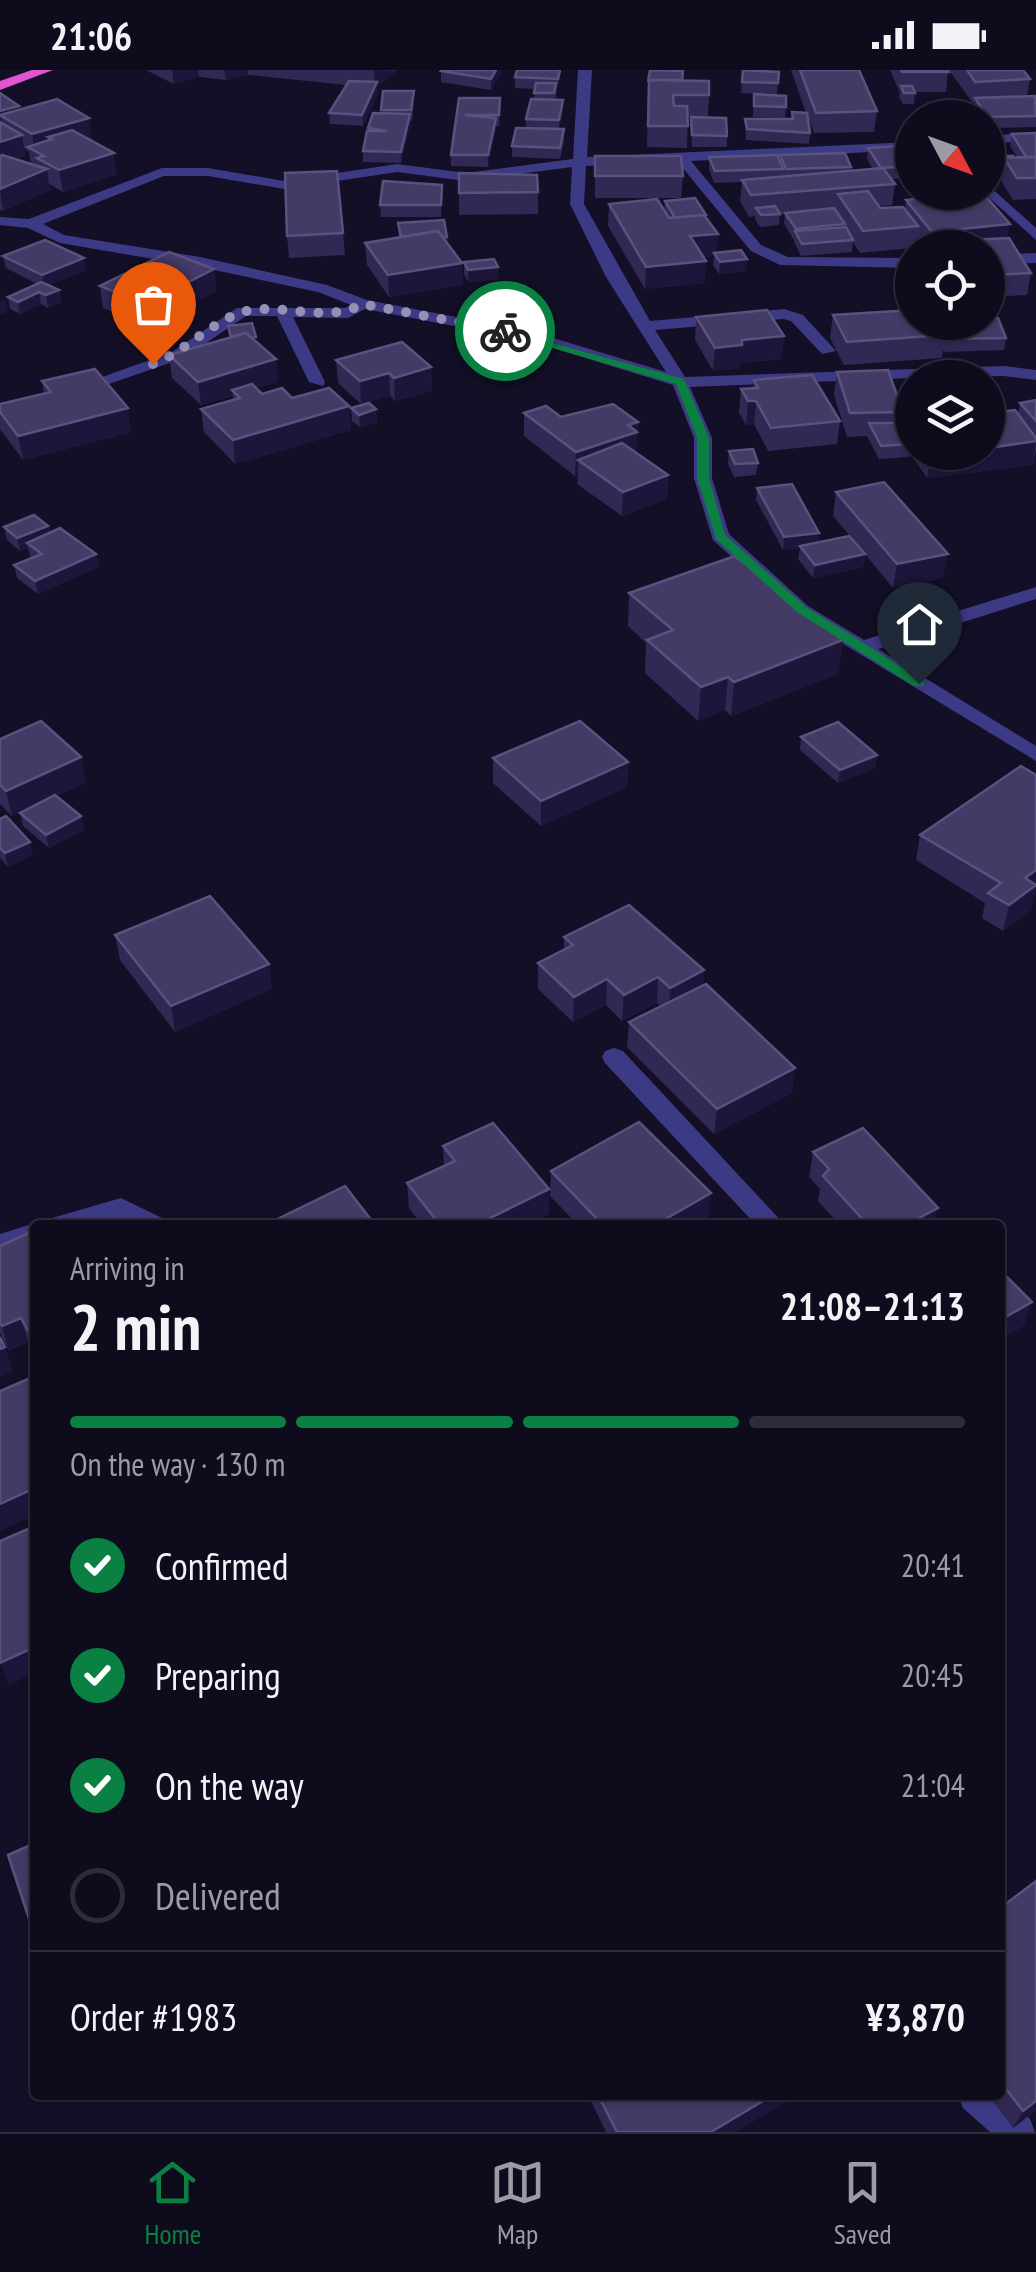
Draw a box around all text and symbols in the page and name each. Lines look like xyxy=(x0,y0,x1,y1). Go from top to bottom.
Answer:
text: 21:06 xyxy=(50,11,132,60)
north arrow xyxy=(895,100,1005,210)
map controls xyxy=(895,100,1005,470)
button: locate xyxy=(895,230,1005,340)
pin xyxy=(111,262,196,365)
icon: bag xyxy=(126,277,181,332)
courier xyxy=(455,281,555,381)
icon: bike xyxy=(478,304,533,359)
button: layers xyxy=(895,360,1005,470)
pin xyxy=(877,582,962,685)
icon: home xyxy=(892,597,947,652)
text: Arriving in xyxy=(70,1247,185,1289)
text: 21:08–21:13 xyxy=(780,1281,965,1330)
text: 2 min xyxy=(70,1284,201,1368)
text: On the way · 130 m xyxy=(70,1443,285,1485)
icon: check xyxy=(70,1538,125,1593)
text: Confirmed xyxy=(155,1541,288,1590)
text: 20:41 xyxy=(901,1544,965,1586)
icon: check xyxy=(70,1648,125,1703)
text: Preparing xyxy=(155,1651,281,1700)
text: 20:45 xyxy=(901,1654,965,1696)
icon: check xyxy=(70,1758,125,1813)
text: On the way xyxy=(155,1761,303,1810)
text: 21:04 xyxy=(901,1764,965,1806)
text: Delivered xyxy=(155,1871,281,1920)
text: Order #1983 xyxy=(70,1992,237,2041)
text: ¥3,870 xyxy=(866,1992,965,2041)
tab: Home xyxy=(144,2155,201,2252)
tab: Map xyxy=(490,2155,545,2252)
tab: Saved xyxy=(834,2155,892,2252)

